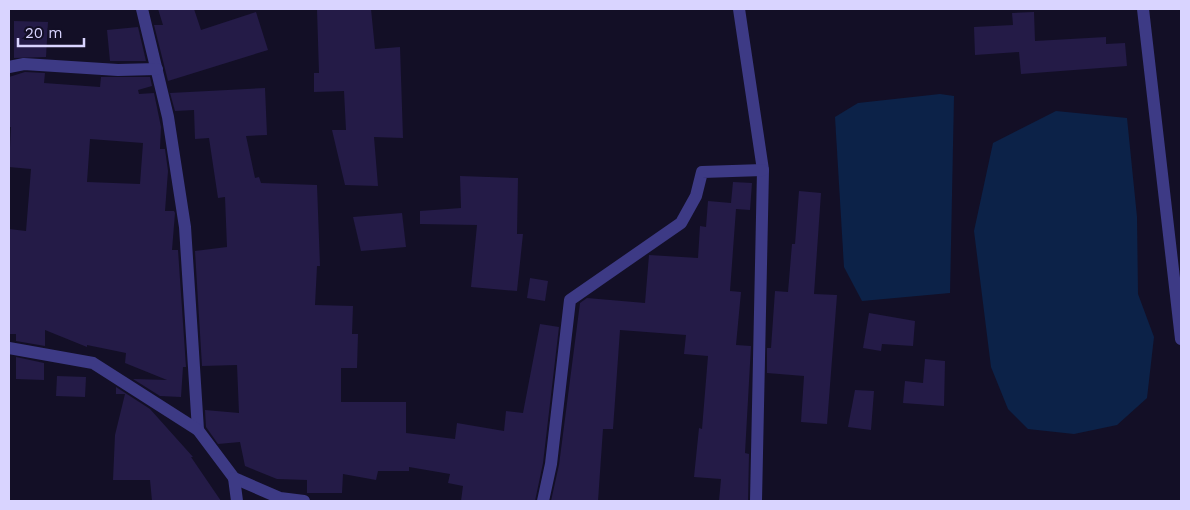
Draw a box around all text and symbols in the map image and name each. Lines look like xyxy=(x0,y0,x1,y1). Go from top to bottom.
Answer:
scale bar xyxy=(18,15,84,47)
text: 20 m xyxy=(25,24,63,42)

